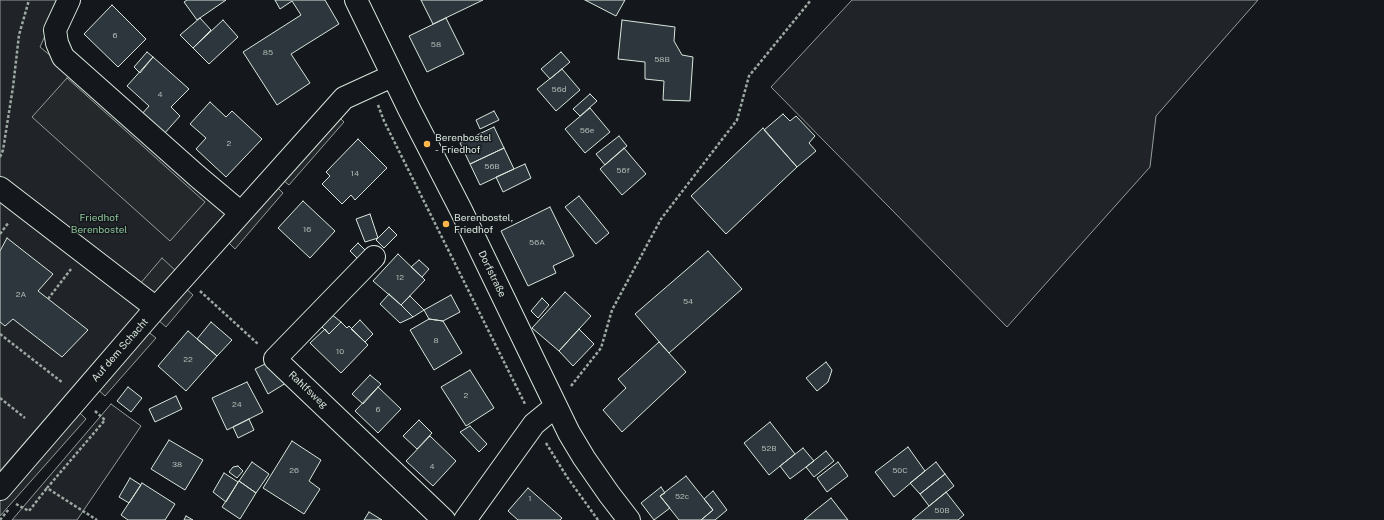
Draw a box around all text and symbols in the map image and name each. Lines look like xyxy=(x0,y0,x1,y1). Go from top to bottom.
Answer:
house number: 6 xyxy=(113,31,117,41)
house number: 58 xyxy=(431,40,441,50)
house number: 85 xyxy=(263,48,273,58)
house number: 58B xyxy=(654,55,670,65)
house number: 56d xyxy=(552,85,566,95)
house number: 4 xyxy=(157,90,163,100)
house number: 56e xyxy=(580,126,594,136)
place label: Berenbostel - Friedhof xyxy=(435,132,492,156)
house number: 2 xyxy=(227,139,231,149)
marker: Berenbostel - Friedhof xyxy=(422,139,432,149)
house number: 56B xyxy=(484,162,500,172)
house number: 56f xyxy=(616,166,630,176)
house number: 14 xyxy=(351,169,359,179)
park label: Friedhof Berenbostel xyxy=(71,212,127,236)
place label: Berenbostel, Friedhof xyxy=(454,212,513,236)
marker: Berenbostel, Friedhof xyxy=(441,219,451,229)
house number: 16 xyxy=(303,225,311,235)
house number: 56A xyxy=(529,238,545,248)
street label: Dorfstraße xyxy=(476,249,508,299)
house number: 12 xyxy=(396,273,404,283)
house number: 2A xyxy=(16,290,26,300)
house number: 54 xyxy=(683,297,693,307)
street label: Auf dem Schacht xyxy=(89,316,151,384)
house number: 8 xyxy=(433,336,439,346)
house number: 10 xyxy=(336,347,344,357)
house number: 22 xyxy=(183,355,193,365)
street label: Rahlfsweg xyxy=(286,369,330,411)
house number: 2 xyxy=(464,391,468,401)
house number: 24 xyxy=(232,400,242,410)
house number: 6 xyxy=(376,405,380,415)
house number: 52B xyxy=(761,444,777,454)
house number: 38 xyxy=(172,460,182,470)
house number: 4 xyxy=(429,462,435,472)
house number: 26 xyxy=(289,466,299,476)
house number: 50C xyxy=(892,466,908,476)
house number: 52c xyxy=(675,492,689,502)
house number: 1 xyxy=(528,494,532,504)
house number: 50B xyxy=(934,506,950,516)

